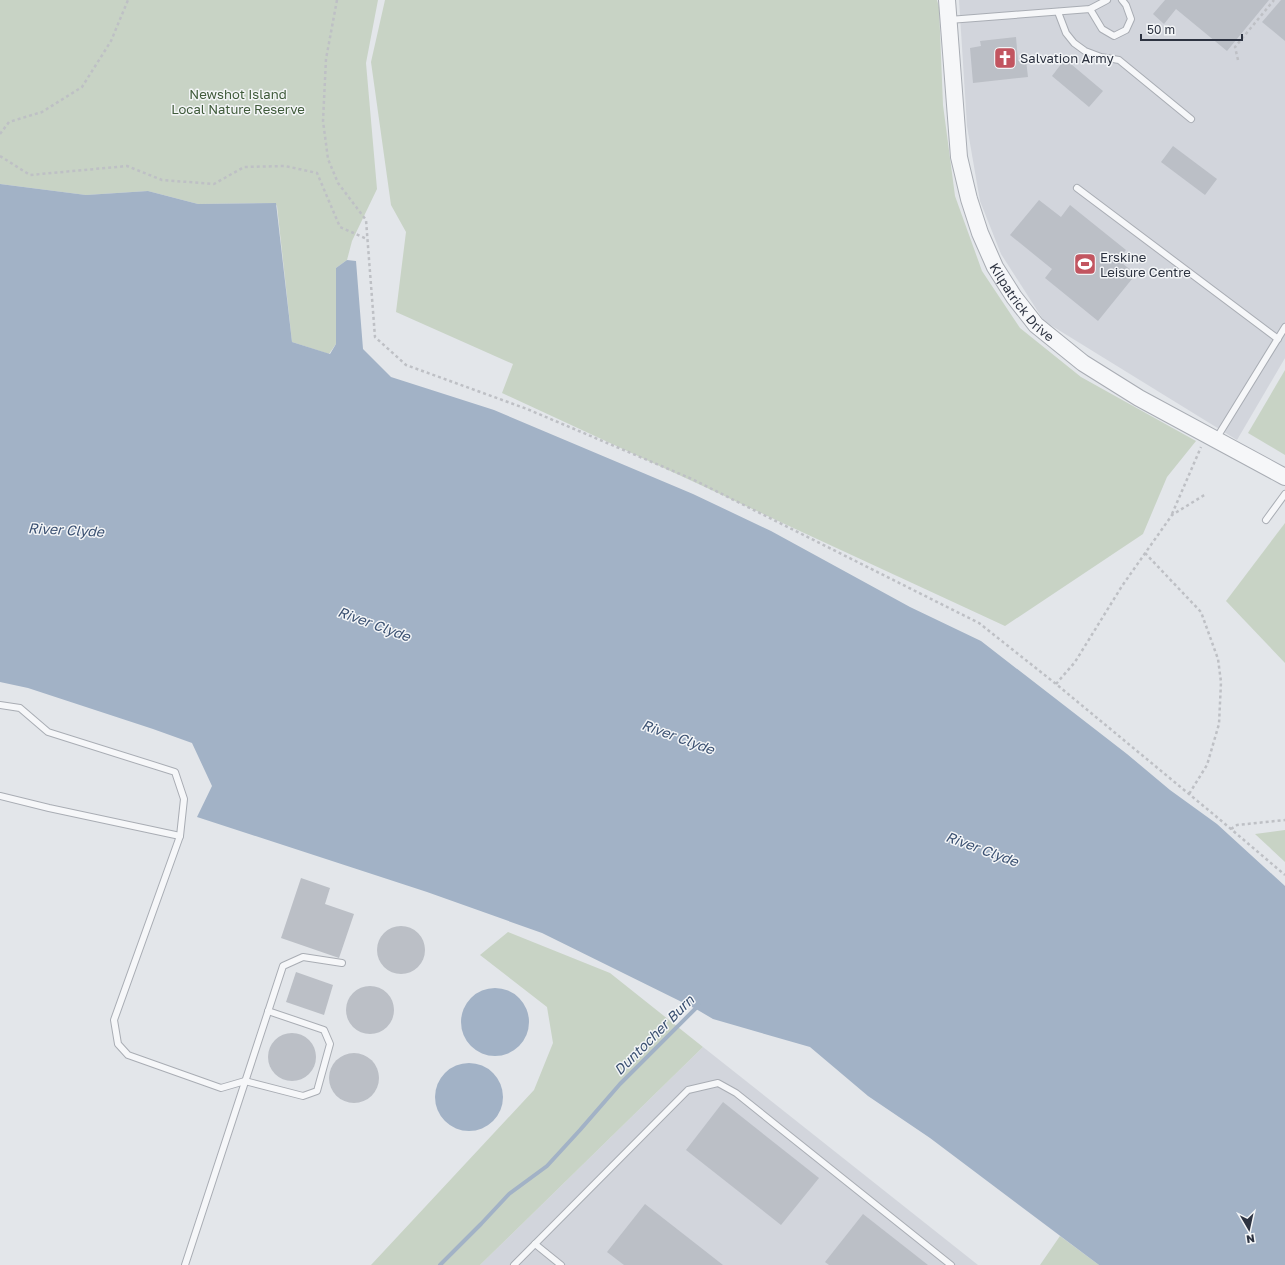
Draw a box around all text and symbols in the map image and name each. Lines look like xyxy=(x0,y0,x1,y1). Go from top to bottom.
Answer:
scale bar xyxy=(1141,16,1242,42)
text: 50 m xyxy=(1147,22,1175,37)
church icon: Salvation Army xyxy=(992,45,1018,71)
place label: Salvation Army xyxy=(1020,50,1114,66)
park label: Newshot Island Local Nature Reserve xyxy=(171,86,305,117)
place label: Erskine Leisure Centre xyxy=(1100,249,1191,280)
sports icon: Erskine Leisure Centre xyxy=(1072,251,1098,277)
street label: Kilpatrick Drive xyxy=(986,260,1057,345)
water label: River Clyde xyxy=(28,519,105,540)
water label: River Clyde xyxy=(336,603,414,645)
water label: River Clyde xyxy=(640,716,718,758)
water label: River Clyde xyxy=(944,828,1022,870)
water label: Duntocher Burn xyxy=(610,990,698,1078)
north arrow xyxy=(1229,1209,1269,1249)
text: N xyxy=(1245,1232,1256,1246)

